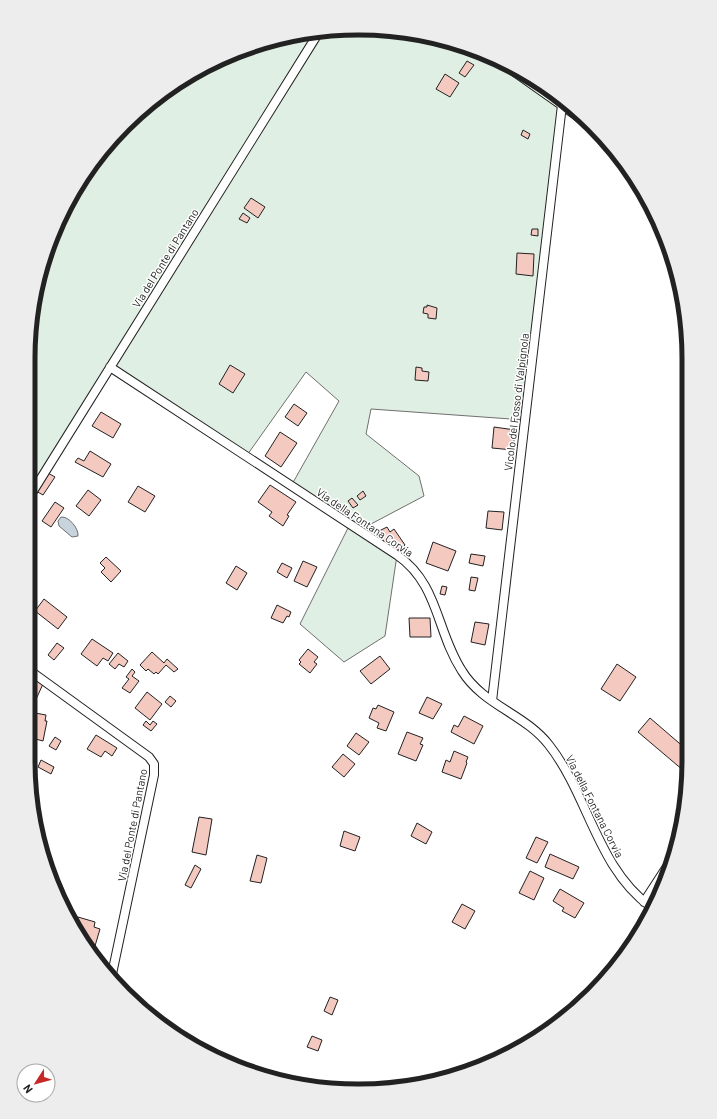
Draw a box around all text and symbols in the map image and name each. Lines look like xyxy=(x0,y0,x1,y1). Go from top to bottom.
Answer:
street label: Via del Ponte di Pantano xyxy=(129,206,201,310)
street label: Vicolo del Fosso di Valpignola xyxy=(501,332,531,472)
street label: Via della Fontana Corvia xyxy=(314,485,416,559)
street label: Via della Fontana Corvia xyxy=(563,752,627,860)
street label: Via del Ponte di Pantano xyxy=(115,768,149,882)
north arrow xyxy=(16,1063,56,1103)
text: N xyxy=(20,1082,35,1096)

